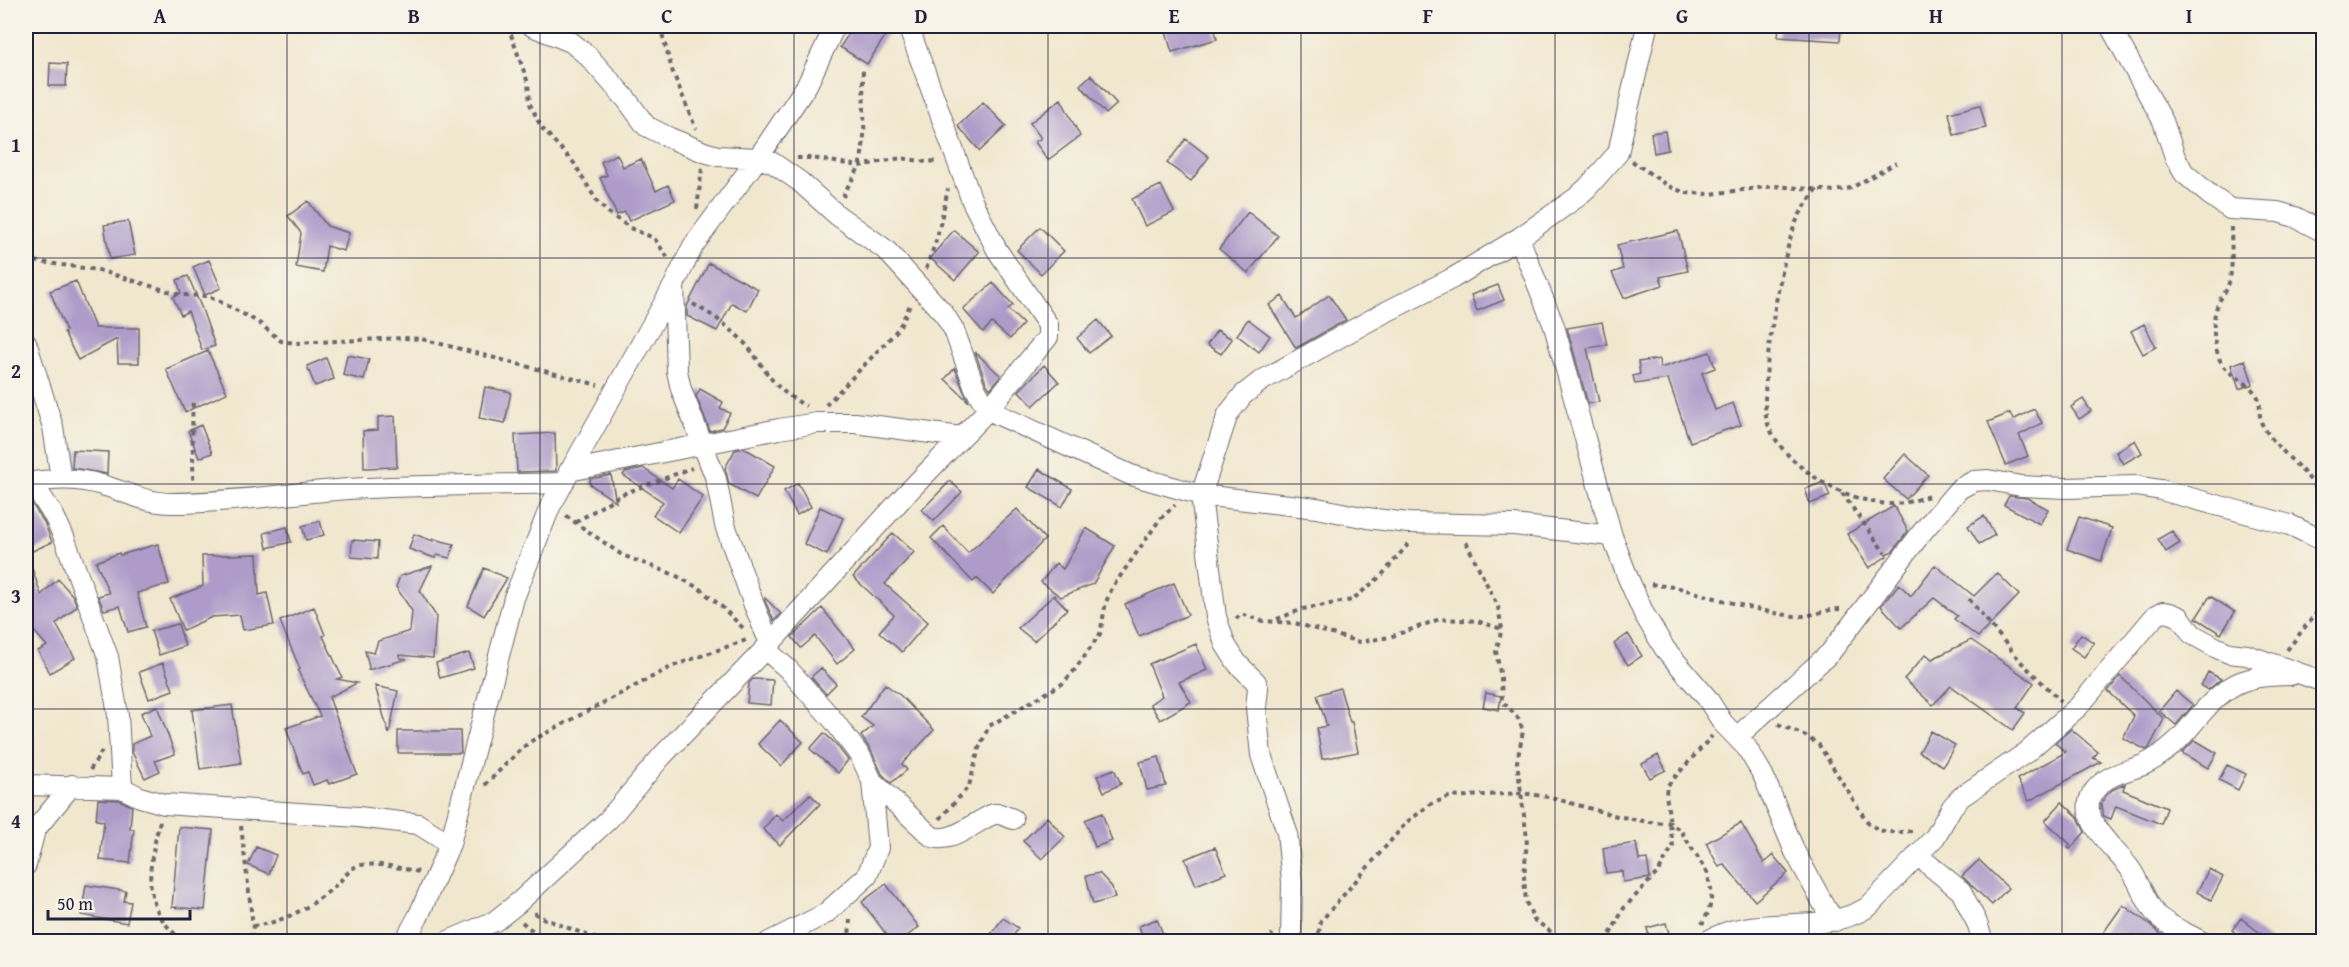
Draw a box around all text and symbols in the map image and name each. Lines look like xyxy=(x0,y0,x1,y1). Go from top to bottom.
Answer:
text: A xyxy=(154,1,167,30)
text: B xyxy=(408,1,420,30)
text: C xyxy=(661,1,673,30)
text: D xyxy=(914,1,928,30)
text: E xyxy=(1169,1,1180,30)
text: F xyxy=(1423,1,1433,30)
text: G xyxy=(1676,1,1688,30)
text: H xyxy=(1929,1,1943,30)
text: I xyxy=(2186,1,2192,30)
text: 1 xyxy=(11,130,21,159)
text: 2 xyxy=(11,356,21,385)
text: 3 xyxy=(11,581,21,610)
text: 4 xyxy=(11,806,21,835)
scale bar xyxy=(48,883,190,921)
text: 50 m xyxy=(57,890,93,917)

